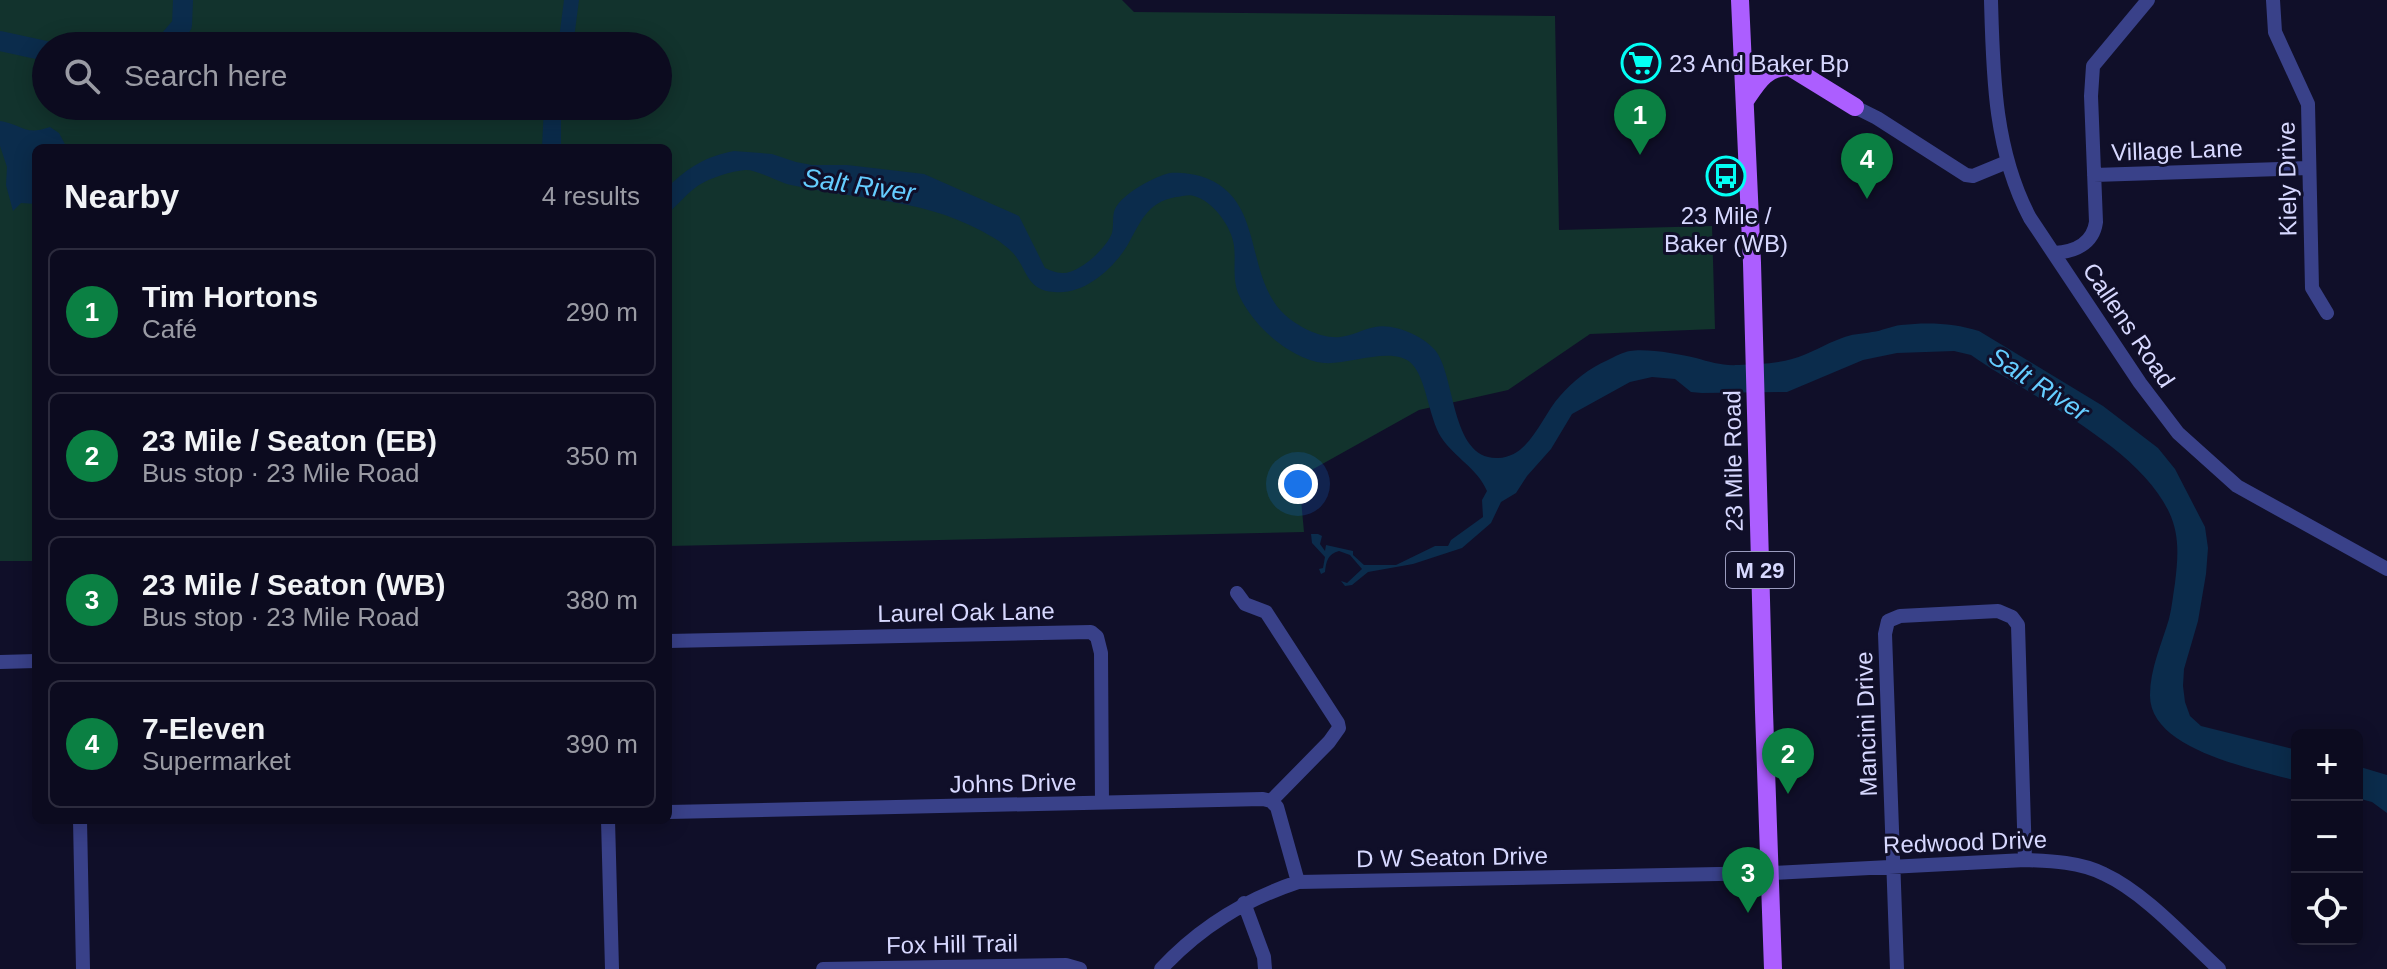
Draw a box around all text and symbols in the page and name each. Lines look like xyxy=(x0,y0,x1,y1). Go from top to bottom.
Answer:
search box xyxy=(32,32,672,120)
supermarket icon: 23 And Baker Bp xyxy=(1620,42,1662,84)
place label: 23 And Baker Bp xyxy=(1669,50,1849,77)
icon: search xyxy=(60,54,104,98)
text: Search here xyxy=(124,59,287,92)
pin: 1 xyxy=(1614,89,1666,155)
street label: Kiely Drive xyxy=(2273,121,2301,237)
pin: 4 xyxy=(1841,133,1893,199)
street label: Village Lane xyxy=(2111,134,2243,166)
bus stop icon: 23 Mile / Baker (WB) xyxy=(1705,155,1747,197)
water label: Salt River xyxy=(801,162,918,208)
text: Nearby xyxy=(64,177,179,215)
text: 4 results xyxy=(542,181,640,211)
place label: 23 Mile / Baker (WB) xyxy=(1664,202,1788,257)
street label: Callens Road xyxy=(2078,258,2180,392)
text: Tim Hortons xyxy=(142,280,318,313)
text: 1 xyxy=(85,297,99,327)
text: 290 m xyxy=(566,297,638,327)
text: Café xyxy=(142,314,197,344)
water label: Salt River xyxy=(1984,341,2096,428)
street label: 23 Mile Road xyxy=(1718,390,1748,532)
text: 23 Mile / Seaton (EB) xyxy=(142,424,437,457)
text: 2 xyxy=(85,441,99,471)
text: 350 m xyxy=(566,441,638,471)
text: Bus stop · 23 Mile Road xyxy=(142,458,419,488)
your location xyxy=(1278,464,1318,504)
road number: M 29 xyxy=(1726,552,1794,588)
text: 23 Mile / Seaton (WB) xyxy=(142,568,445,601)
text: 3 xyxy=(85,585,99,615)
text: 380 m xyxy=(566,585,638,615)
street label: Laurel Oak Lane xyxy=(877,597,1055,627)
text: Bus stop · 23 Mile Road xyxy=(142,602,419,632)
street label: Mancini Drive xyxy=(1850,651,1882,797)
text: 7-Eleven xyxy=(142,712,265,745)
pin: 2 xyxy=(1762,728,1814,794)
text: 4 xyxy=(85,729,99,759)
text: 390 m xyxy=(566,729,638,759)
map controls xyxy=(2291,729,2363,945)
button: + xyxy=(2291,729,2363,801)
text: Supermarket xyxy=(142,746,291,776)
street label: Johns Drive xyxy=(949,768,1077,798)
button: − xyxy=(2291,801,2363,873)
street label: Redwood Drive xyxy=(1883,826,2047,858)
street label: D W Seaton Drive xyxy=(1356,842,1548,872)
pin: 3 xyxy=(1722,847,1774,913)
button: locate xyxy=(2291,873,2363,945)
street label: Fox Hill Trail xyxy=(886,929,1018,959)

